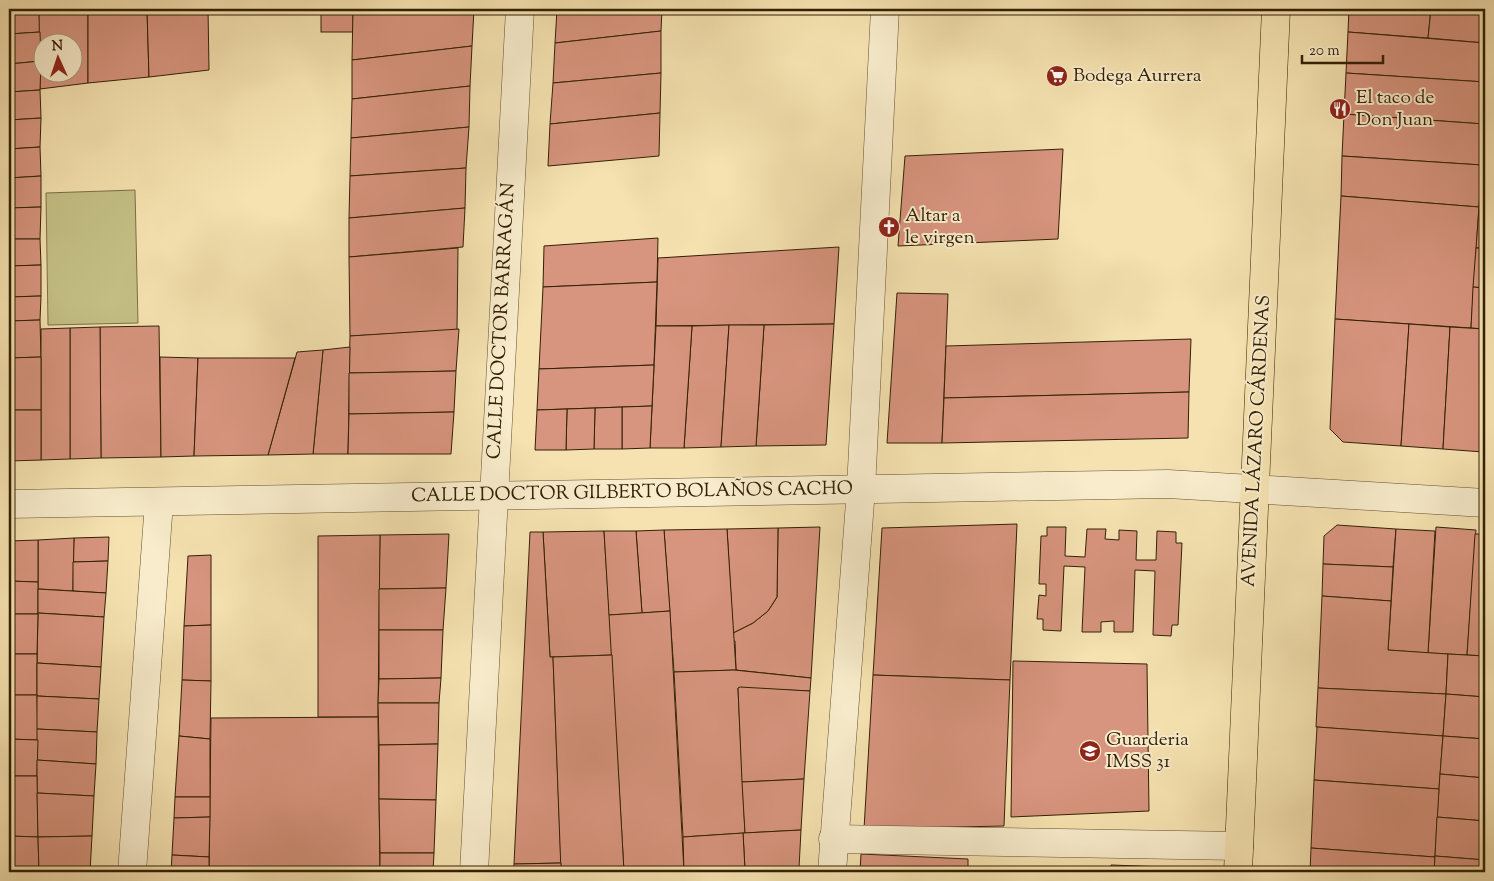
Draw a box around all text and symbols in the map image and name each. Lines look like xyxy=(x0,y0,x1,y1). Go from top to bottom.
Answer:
north arrow xyxy=(32,32,82,82)
scale bar xyxy=(1302,32,1383,64)
text: N xyxy=(51,37,64,57)
text: 20 m xyxy=(1309,41,1340,62)
place label: Bodega Aurrera xyxy=(1073,63,1202,90)
supermarket icon: Bodega Aurrera xyxy=(1045,64,1069,88)
place label: El taco de Don Juan xyxy=(1356,85,1434,134)
restaurant icon: El taco de Don Juan xyxy=(1328,97,1352,121)
street label: CALLE DOCTOR BARRAGÁN xyxy=(481,182,523,460)
place label: Altar a le virgen xyxy=(905,203,975,252)
church icon: Altar a le virgen xyxy=(877,215,901,239)
street label: AVENIDA LÁZARO CÁRDENAS xyxy=(1236,294,1278,588)
street label: CALLE DOCTOR GILBERTO BOLAÑOS CACHO xyxy=(411,476,853,510)
place label: Guarderia IMSS 31 xyxy=(1106,727,1189,776)
school or university icon: Guarderia IMSS 31 xyxy=(1078,739,1102,763)

